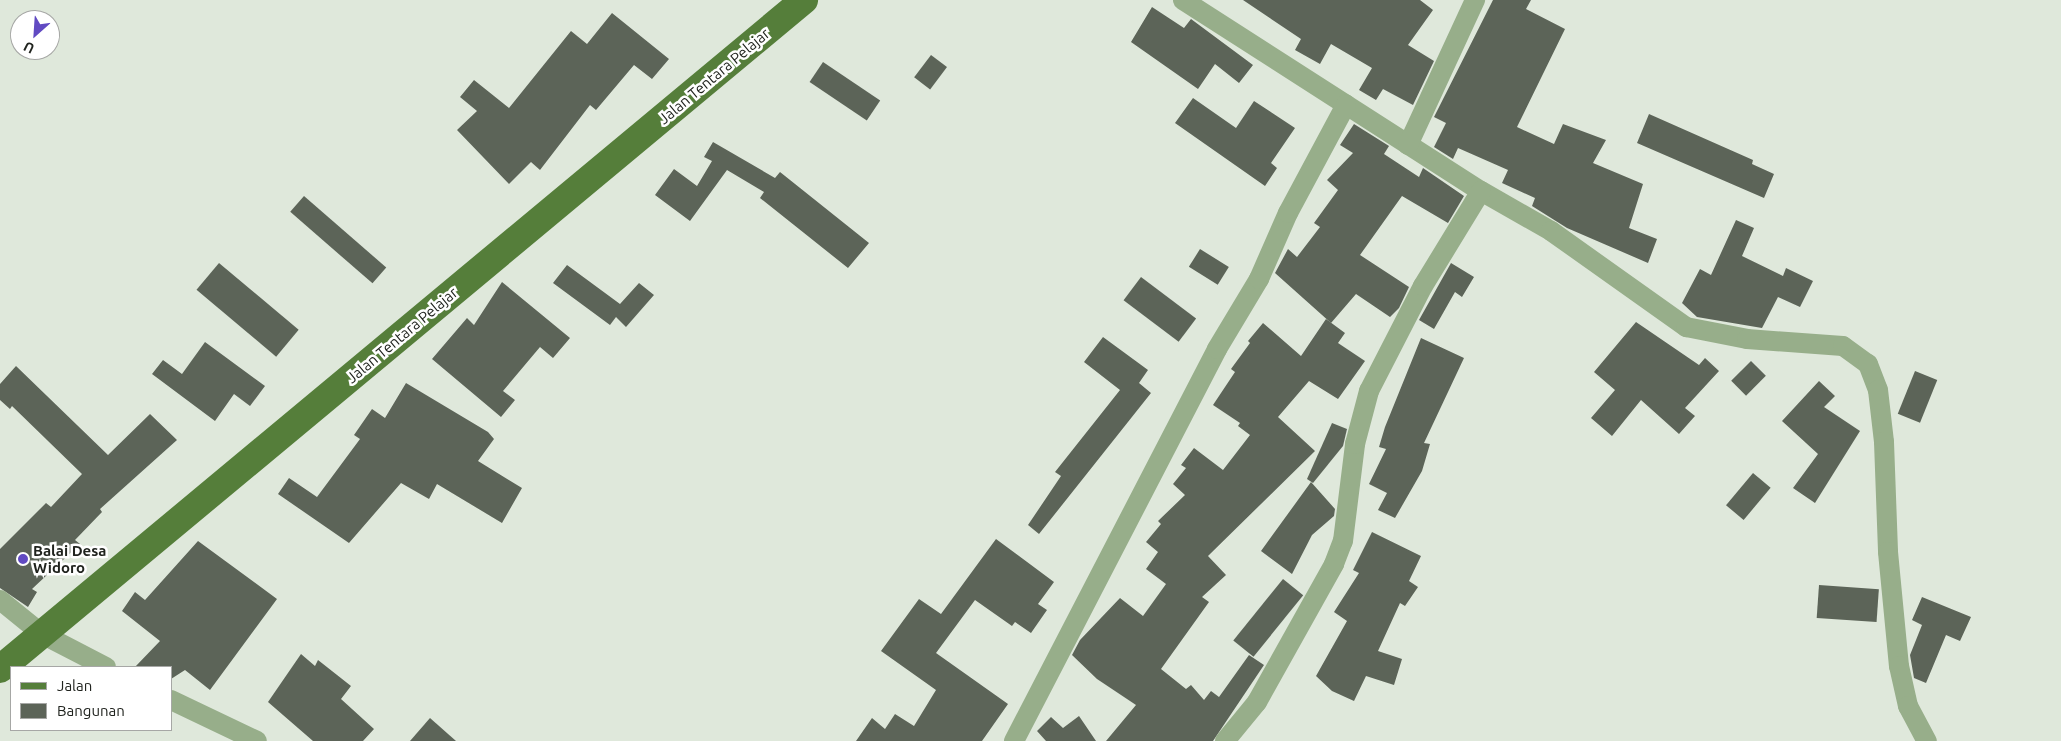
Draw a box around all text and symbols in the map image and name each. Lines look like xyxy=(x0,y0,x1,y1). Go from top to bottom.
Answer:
north arrow xyxy=(10,10,60,60)
street label: Jalan Tentara Pelajar xyxy=(655,24,773,128)
text: U xyxy=(21,38,37,57)
street label: Jalan Tentara Pelajar xyxy=(343,283,461,387)
place label: Balai Desa Widoro xyxy=(33,541,106,576)
marker: Balai Desa Widoro xyxy=(17,553,29,565)
legend xyxy=(10,666,172,731)
text: Jalan xyxy=(57,677,92,694)
text: Bangunan xyxy=(57,702,125,719)

